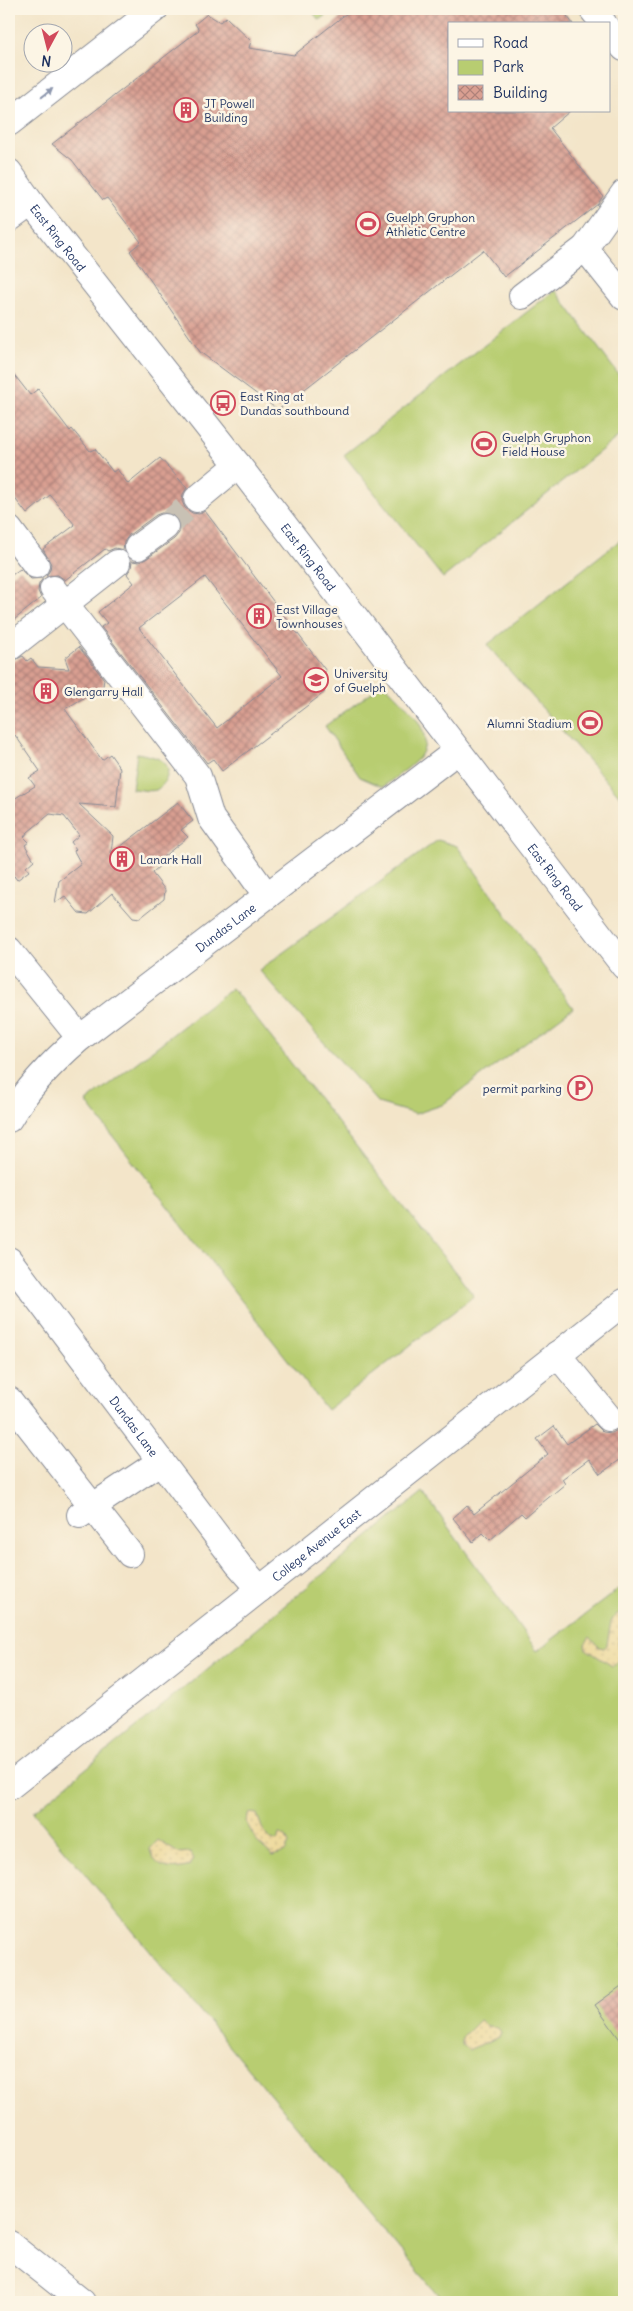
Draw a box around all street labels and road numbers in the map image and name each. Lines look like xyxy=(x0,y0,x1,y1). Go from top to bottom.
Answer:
street label: East Ring Road xyxy=(27,201,89,274)
street label: East Ring Road xyxy=(278,520,340,594)
street label: East Ring Road xyxy=(525,840,586,914)
street label: Dundas Lane xyxy=(192,900,258,955)
street label: Dundas Lane xyxy=(107,1393,162,1459)
street label: College Avenue East xyxy=(269,1505,363,1584)

